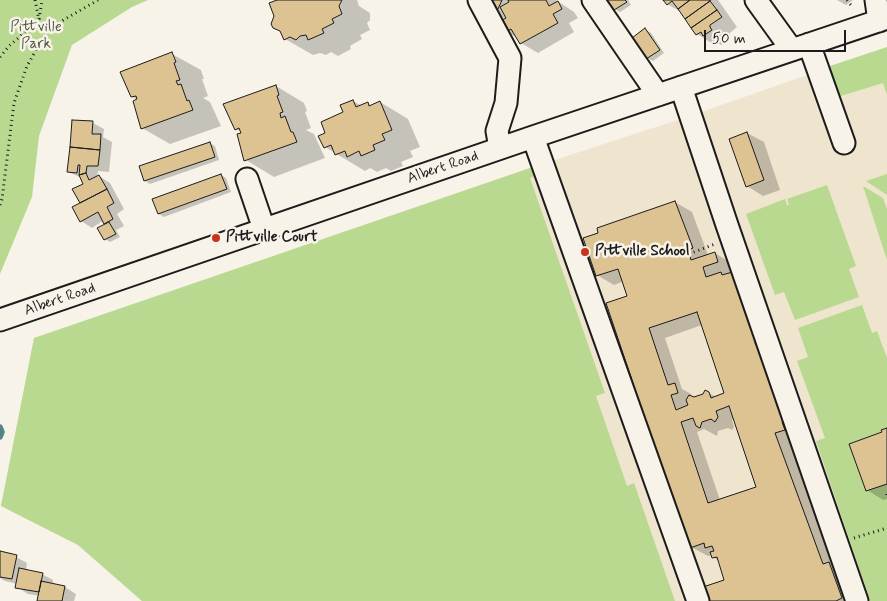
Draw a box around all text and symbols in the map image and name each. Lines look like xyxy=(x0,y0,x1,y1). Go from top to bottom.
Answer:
park label: Pittville Park xyxy=(10,19,62,54)
scale bar xyxy=(707,20,850,52)
text: 50 m xyxy=(712,29,746,49)
street label: Albert Road xyxy=(405,147,481,189)
place label: Pittville Court xyxy=(226,229,318,247)
marker: Pittville Court xyxy=(210,232,222,244)
place label: Pittville School xyxy=(595,243,689,261)
marker: Pittville School xyxy=(579,246,591,258)
street label: Albert Road xyxy=(22,279,98,321)

